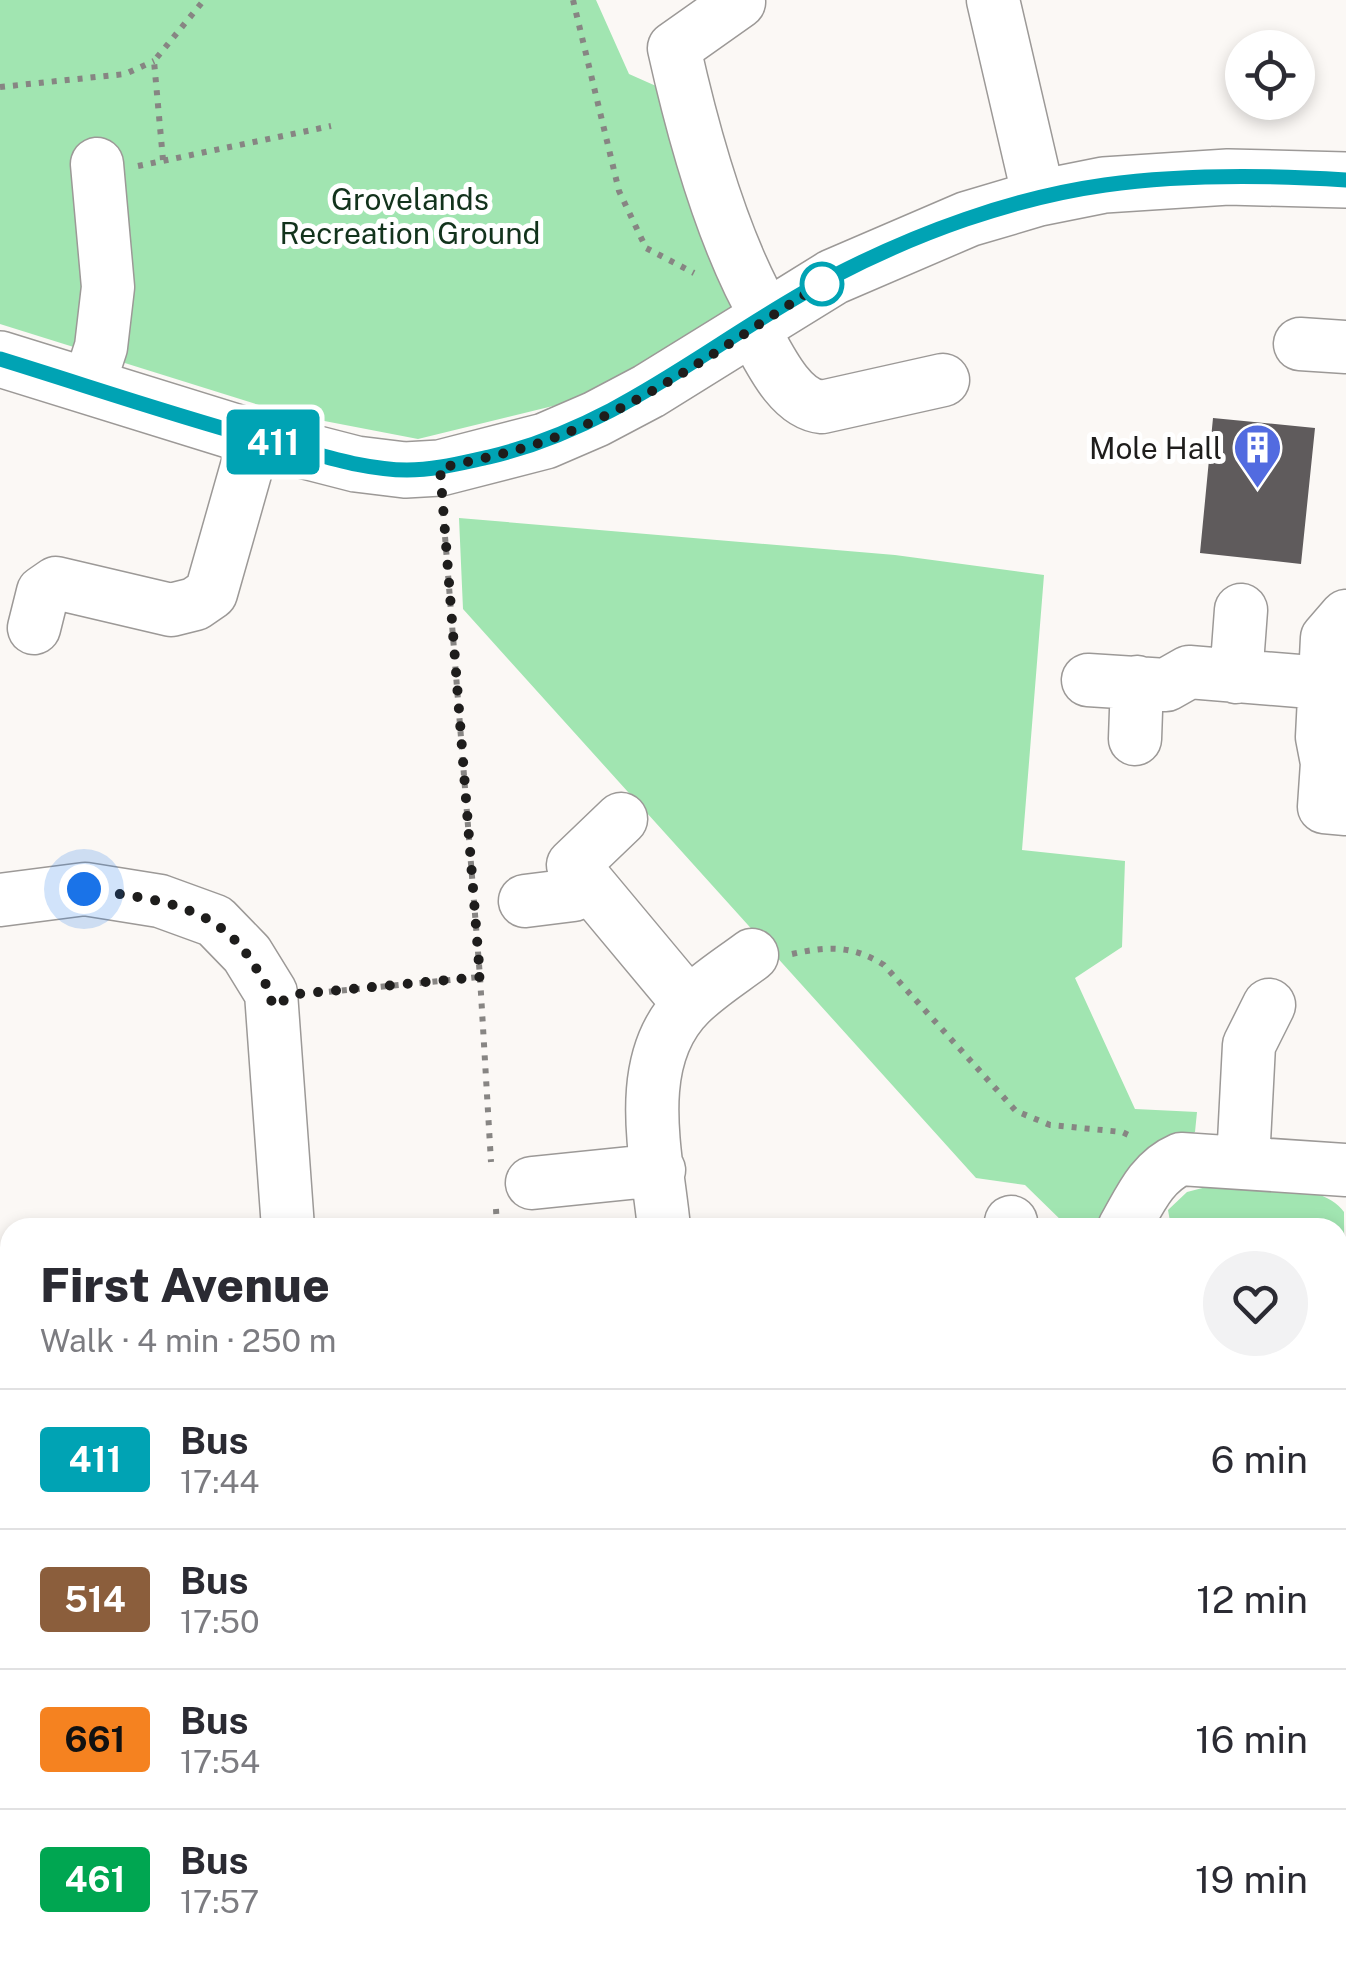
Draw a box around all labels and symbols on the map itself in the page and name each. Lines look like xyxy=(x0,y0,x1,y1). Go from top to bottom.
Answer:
park label: Grovelands Recreation Ground xyxy=(280,181,541,251)
unlabelled marker xyxy=(801,263,843,305)
line badge: 411 xyxy=(216,410,330,474)
building icon: Mole Hall xyxy=(1231,422,1283,490)
place label: Mole Hall xyxy=(1089,430,1222,466)
your location xyxy=(59,864,109,914)

